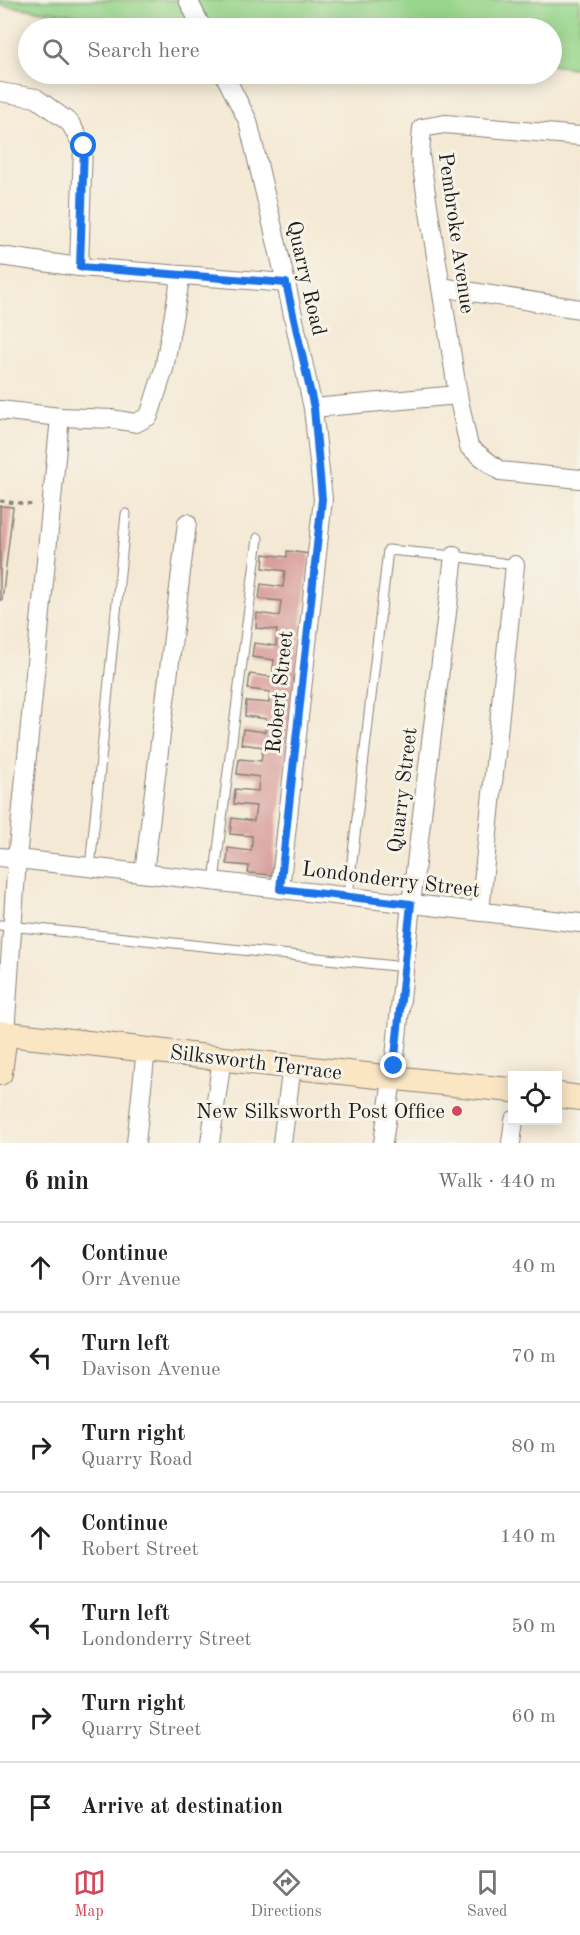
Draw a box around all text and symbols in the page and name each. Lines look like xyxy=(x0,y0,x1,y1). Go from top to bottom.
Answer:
search box xyxy=(18,18,562,84)
icon: search xyxy=(39,35,72,68)
text: Search here xyxy=(87,40,200,62)
route start xyxy=(70,132,96,158)
street label: Pembroke Avenue xyxy=(434,151,477,315)
street label: Quarry Road xyxy=(282,219,329,338)
street label: Robert Street xyxy=(264,630,297,755)
street label: Quarry Street xyxy=(385,726,422,854)
street label: Londonderry Street xyxy=(301,859,481,902)
street label: Silksworth Terrace xyxy=(169,1043,343,1084)
route end xyxy=(380,1052,406,1078)
map controls xyxy=(508,1071,562,1125)
button: locate xyxy=(508,1071,562,1125)
place label: New Silksworth Post Office xyxy=(196,1102,445,1123)
marker: New Silksworth Post Office xyxy=(450,1104,464,1118)
text: 6 min xyxy=(24,1169,89,1195)
text: Walk · 440 m xyxy=(437,1172,556,1192)
text: Continue xyxy=(81,1243,168,1265)
icon: ahead xyxy=(24,1251,57,1284)
text: 40 m xyxy=(511,1257,556,1277)
text: Orr Avenue xyxy=(81,1270,181,1290)
text: Turn left xyxy=(81,1333,170,1355)
icon: left xyxy=(24,1341,57,1374)
text: 70 m xyxy=(511,1347,556,1367)
text: Davison Avenue xyxy=(81,1360,220,1380)
text: Turn right xyxy=(81,1423,185,1445)
icon: right xyxy=(24,1431,57,1464)
text: 80 m xyxy=(511,1437,556,1457)
text: Quarry Road xyxy=(81,1450,193,1470)
text: Continue xyxy=(81,1513,168,1535)
icon: ahead xyxy=(24,1521,57,1554)
text: 140 m xyxy=(500,1527,556,1547)
text: Robert Street xyxy=(81,1540,198,1560)
text: Turn left xyxy=(81,1603,170,1625)
icon: left xyxy=(24,1611,57,1644)
text: 50 m xyxy=(511,1617,556,1637)
text: Londonderry Street xyxy=(81,1630,252,1650)
text: Turn right xyxy=(81,1693,185,1715)
icon: right xyxy=(24,1701,57,1734)
text: 60 m xyxy=(511,1707,556,1727)
text: Quarry Street xyxy=(81,1720,201,1740)
icon: arrive xyxy=(24,1791,57,1824)
text: Arrive at destination xyxy=(81,1796,283,1818)
tab: Map xyxy=(73,1866,106,1922)
tab: Directions xyxy=(251,1866,322,1922)
tab: Saved xyxy=(467,1866,507,1922)

